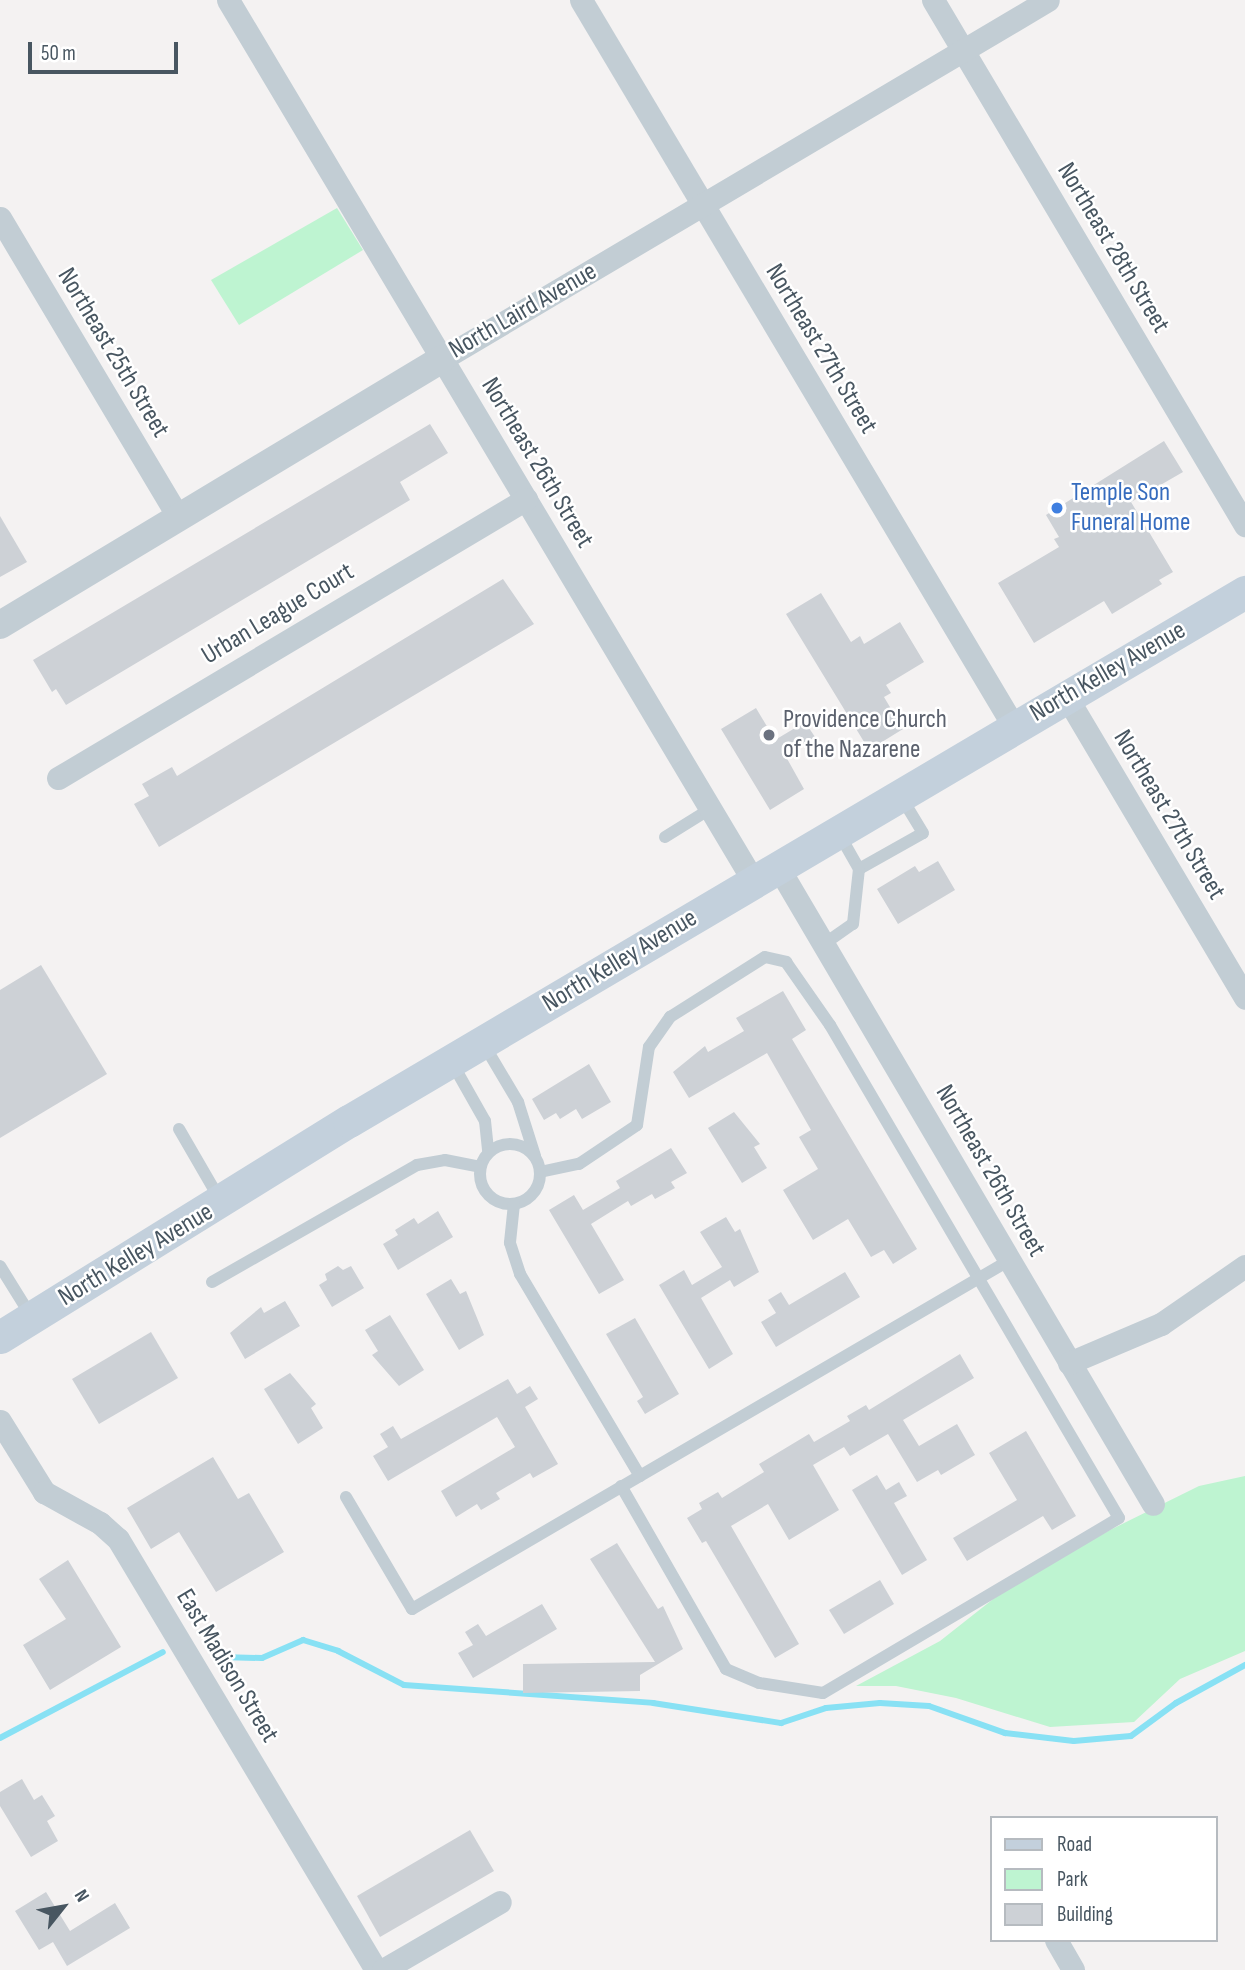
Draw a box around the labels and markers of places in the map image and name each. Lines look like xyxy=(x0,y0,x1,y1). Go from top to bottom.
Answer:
place label: Temple Son Funeral Home xyxy=(1071,477,1190,538)
marker: Temple Son Funeral Home xyxy=(1049,500,1065,516)
place label: Providence Church of the Nazarene xyxy=(783,704,947,766)
marker: Providence Church of the Nazarene xyxy=(761,727,777,743)

